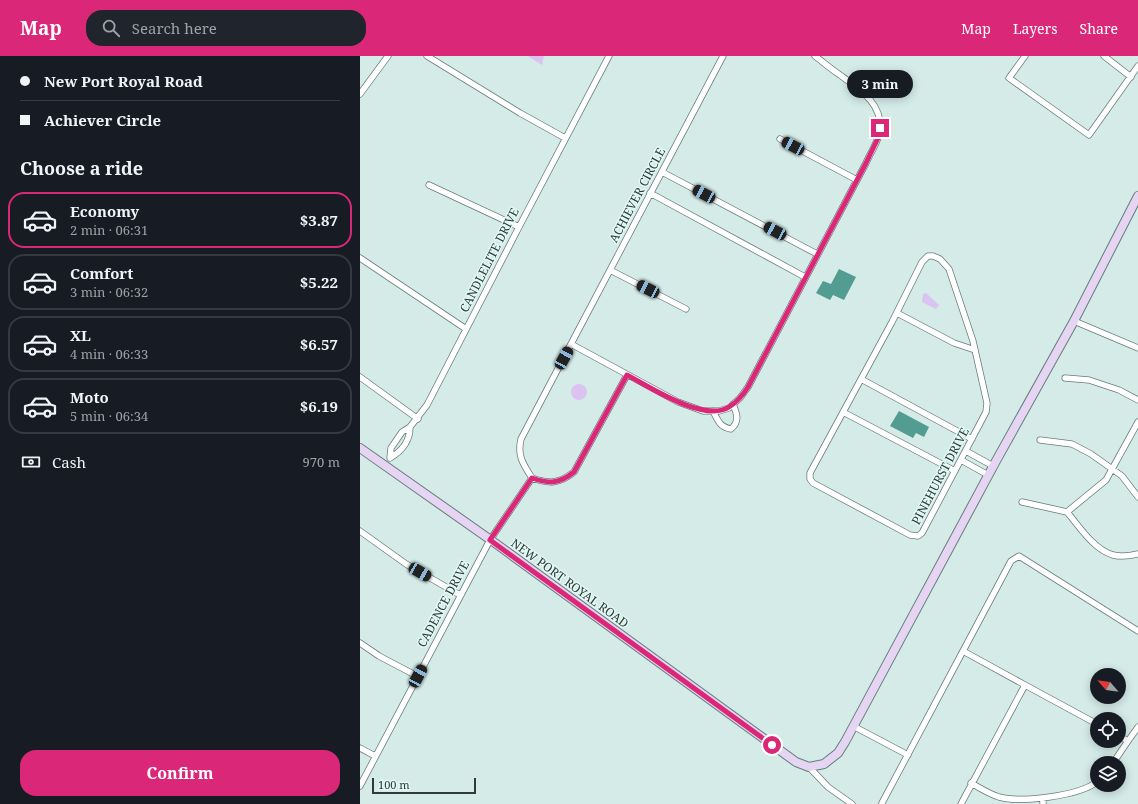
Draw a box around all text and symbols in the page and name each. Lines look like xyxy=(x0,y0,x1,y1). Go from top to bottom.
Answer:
search box xyxy=(86,10,366,46)
text: Map xyxy=(20,15,62,41)
icon: search xyxy=(100,17,122,39)
text: Search here xyxy=(132,18,217,38)
text: Map xyxy=(961,19,991,38)
text: Layers xyxy=(1013,19,1058,38)
text: Share xyxy=(1080,19,1118,38)
callout: 3 min xyxy=(847,70,913,98)
text: New Port Royal Road xyxy=(44,71,203,91)
text: 3 min xyxy=(862,75,898,93)
text: Achiever Circle xyxy=(44,110,161,130)
route end xyxy=(871,119,889,137)
car xyxy=(780,135,806,157)
street label: ACHIEVER CIRCLE xyxy=(605,145,669,245)
text: Choose a ride xyxy=(20,156,143,180)
car xyxy=(691,183,717,205)
text: Economy xyxy=(70,201,139,221)
icon: car xyxy=(22,202,58,238)
street label: CANDLELITE DRIVE xyxy=(455,205,523,315)
text: $3.87 xyxy=(300,210,338,230)
car xyxy=(762,220,788,242)
text: 2 min · 06:31 xyxy=(70,221,148,239)
text: Comfort xyxy=(70,263,133,283)
icon: car xyxy=(22,264,58,300)
text: $5.22 xyxy=(300,272,338,292)
car xyxy=(635,278,661,300)
text: 3 min · 06:32 xyxy=(70,283,148,301)
text: XL xyxy=(70,325,91,345)
icon: car xyxy=(22,326,58,362)
text: $6.57 xyxy=(300,334,338,354)
text: 4 min · 06:33 xyxy=(70,345,148,363)
car xyxy=(553,345,575,371)
text: Moto xyxy=(70,387,109,407)
icon: car xyxy=(22,388,58,424)
text: $6.19 xyxy=(300,396,338,416)
text: 5 min · 06:34 xyxy=(70,407,148,425)
street label: PINEHURST DRIVE xyxy=(907,424,973,528)
icon: cash xyxy=(20,451,42,473)
text: Cash xyxy=(52,452,86,472)
text: 970 m xyxy=(303,453,340,471)
street label: NEW PORT ROYAL ROAD xyxy=(508,534,633,632)
street label: CADENCE DRIVE xyxy=(413,558,473,650)
car xyxy=(407,561,433,583)
car xyxy=(407,663,429,689)
north arrow xyxy=(1090,668,1126,704)
map controls xyxy=(1090,668,1126,792)
button: locate xyxy=(1090,712,1126,748)
route start xyxy=(763,736,781,754)
button: Confirm xyxy=(20,750,340,796)
button: layers xyxy=(1090,756,1126,792)
scale bar xyxy=(372,776,476,795)
text: 100 m xyxy=(378,777,410,792)

